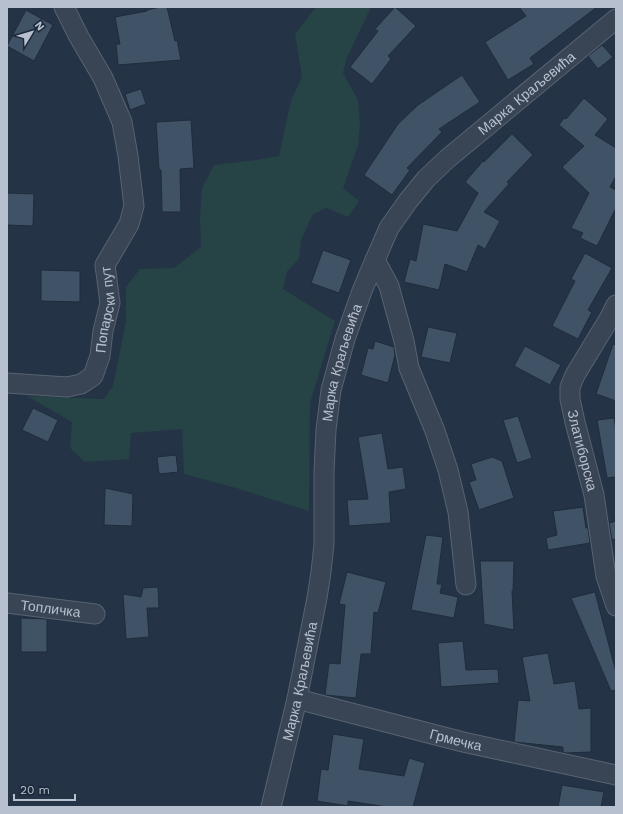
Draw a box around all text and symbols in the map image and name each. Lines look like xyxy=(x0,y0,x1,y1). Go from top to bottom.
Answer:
north arrow xyxy=(12,12,52,52)
text: N xyxy=(32,19,47,33)
street label: Марка Краљевића xyxy=(475,48,579,138)
street label: Попарски пут xyxy=(92,265,118,354)
street label: Марка Краљевића xyxy=(319,301,365,422)
street label: Златиборска xyxy=(565,408,601,493)
street label: Топличка xyxy=(20,597,82,620)
street label: Марка Краљевића xyxy=(279,620,320,743)
street label: Грмечка xyxy=(428,726,484,754)
scale bar xyxy=(14,776,75,802)
text: 20 m xyxy=(20,783,50,797)

